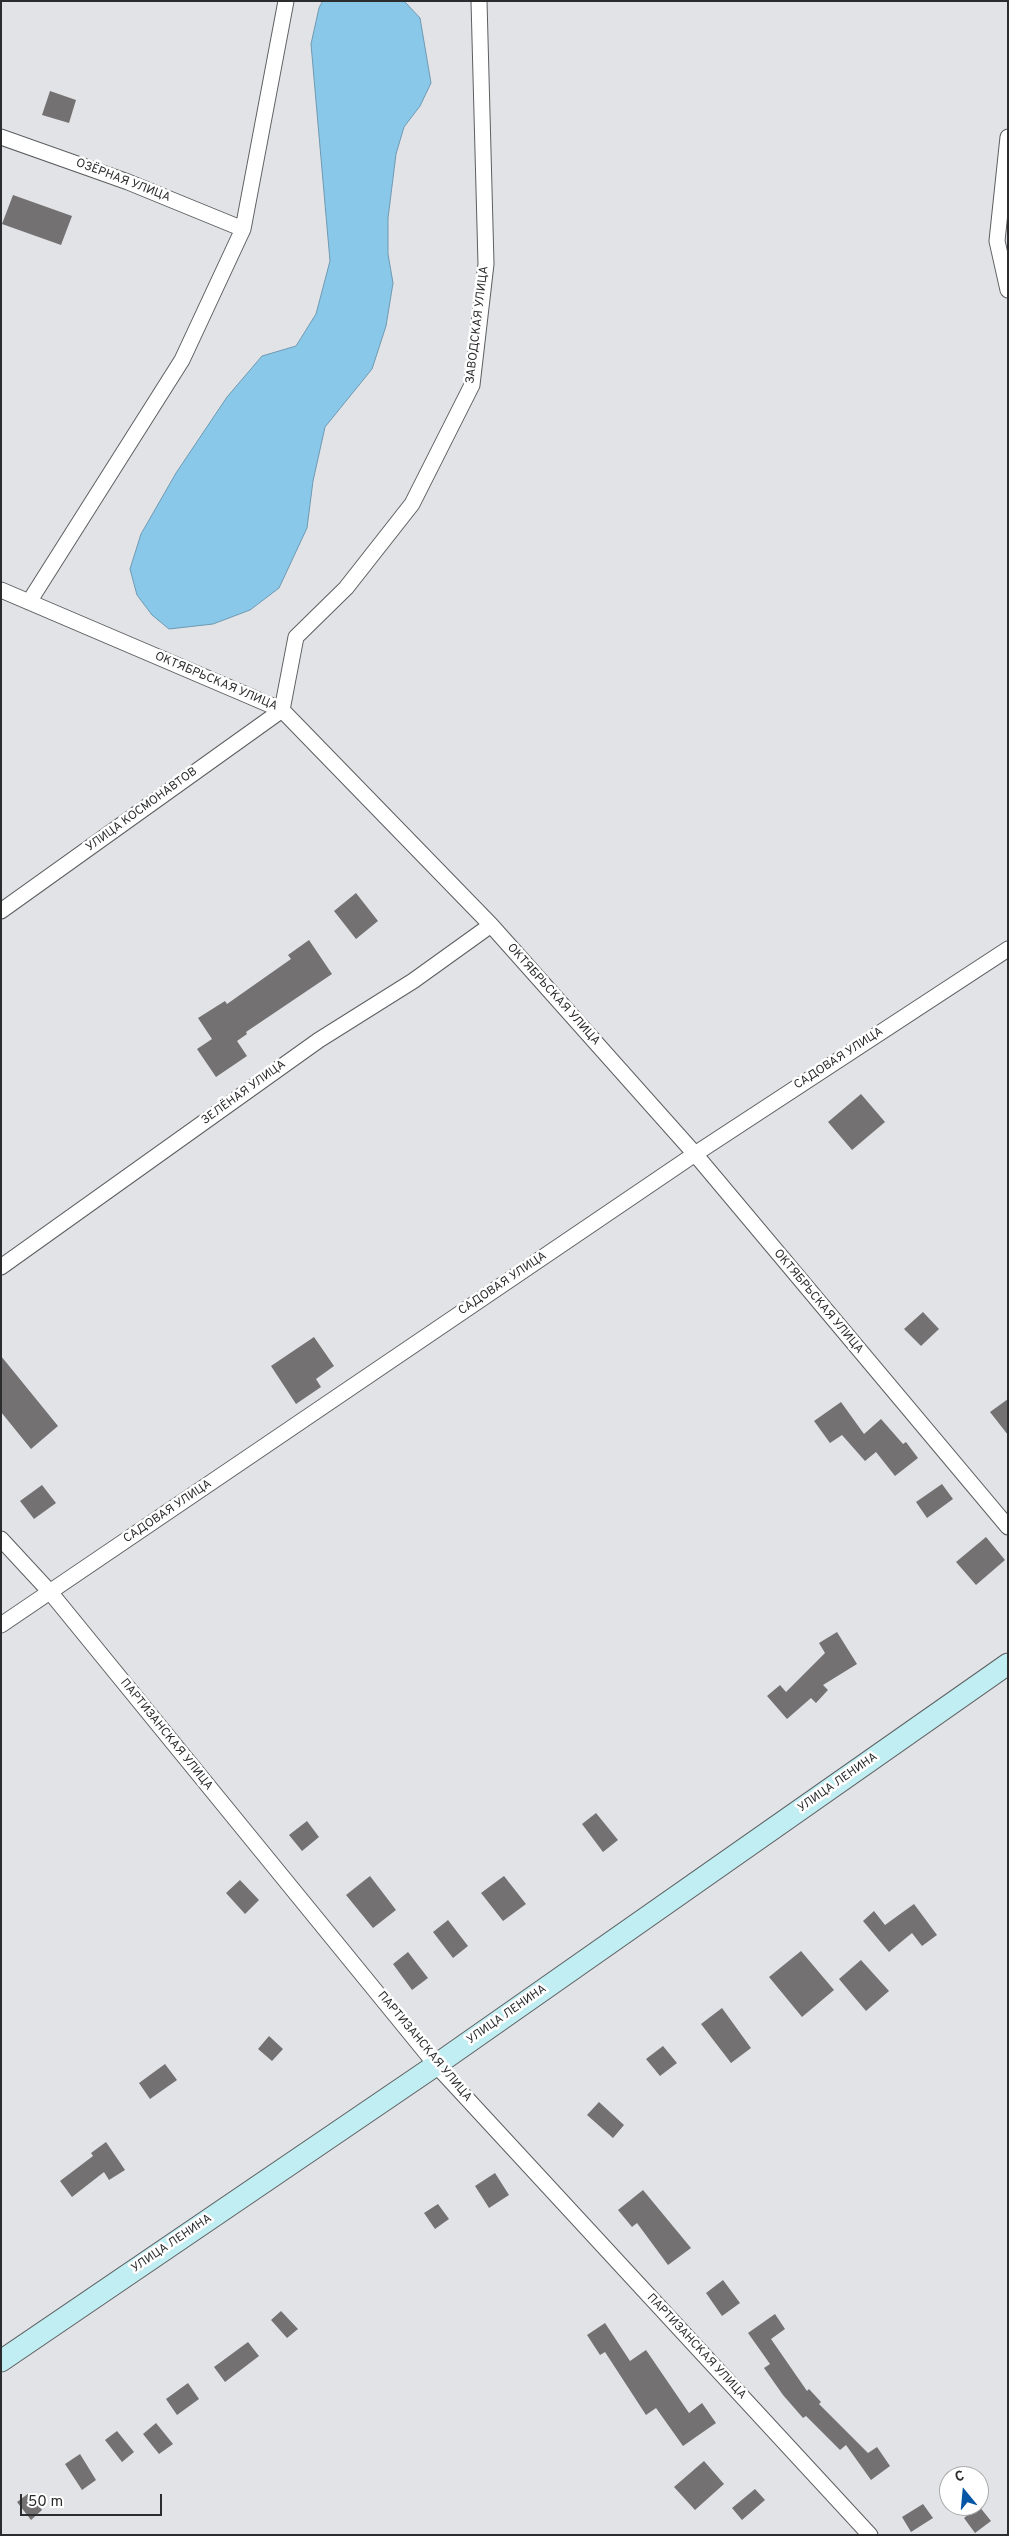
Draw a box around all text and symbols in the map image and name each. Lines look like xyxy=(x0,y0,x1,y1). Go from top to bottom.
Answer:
street label: ОЗЁРНАЯ УЛИЦА xyxy=(74,156,172,206)
street label: ЗАВОДСКАЯ УЛИЦА xyxy=(464,265,492,385)
street label: ОКТЯБРЬСКАЯ УЛИЦА xyxy=(152,650,280,714)
street label: УЛИЦА КОСМОНАВТОВ xyxy=(84,765,200,855)
street label: ОКТЯБРЬСКАЯ УЛИЦА xyxy=(504,941,602,1049)
street label: САДОВАЯ УЛИЦА xyxy=(792,1025,886,1093)
street label: ЗЕЛЁНАЯ УЛИЦА xyxy=(199,1058,289,1128)
street label: ОКТЯБРЬСКАЯ УЛИЦА xyxy=(770,1247,866,1357)
street label: САДОВАЯ УЛИЦА xyxy=(456,1249,550,1319)
street label: САДОВАЯ УЛИЦА xyxy=(121,1477,215,1547)
street label: ПАРТИЗАНСКАЯ УЛИЦА xyxy=(117,1676,215,1794)
street label: УЛИЦА ЛЕНИНА xyxy=(795,1750,881,1816)
street label: УЛИЦА ЛЕНИНА xyxy=(464,1982,550,2048)
street label: ПАРТИЗАНСКАЯ УЛИЦА xyxy=(374,1989,474,2105)
street label: УЛИЦА ЛЕНИНА xyxy=(129,2212,215,2276)
street label: ПАРТИЗАНСКАЯ УЛИЦА xyxy=(643,2291,749,2403)
north arrow xyxy=(939,2466,989,2516)
text: С xyxy=(953,2468,967,2487)
scale bar xyxy=(22,2484,165,2516)
text: 50 m xyxy=(28,2493,63,2512)

